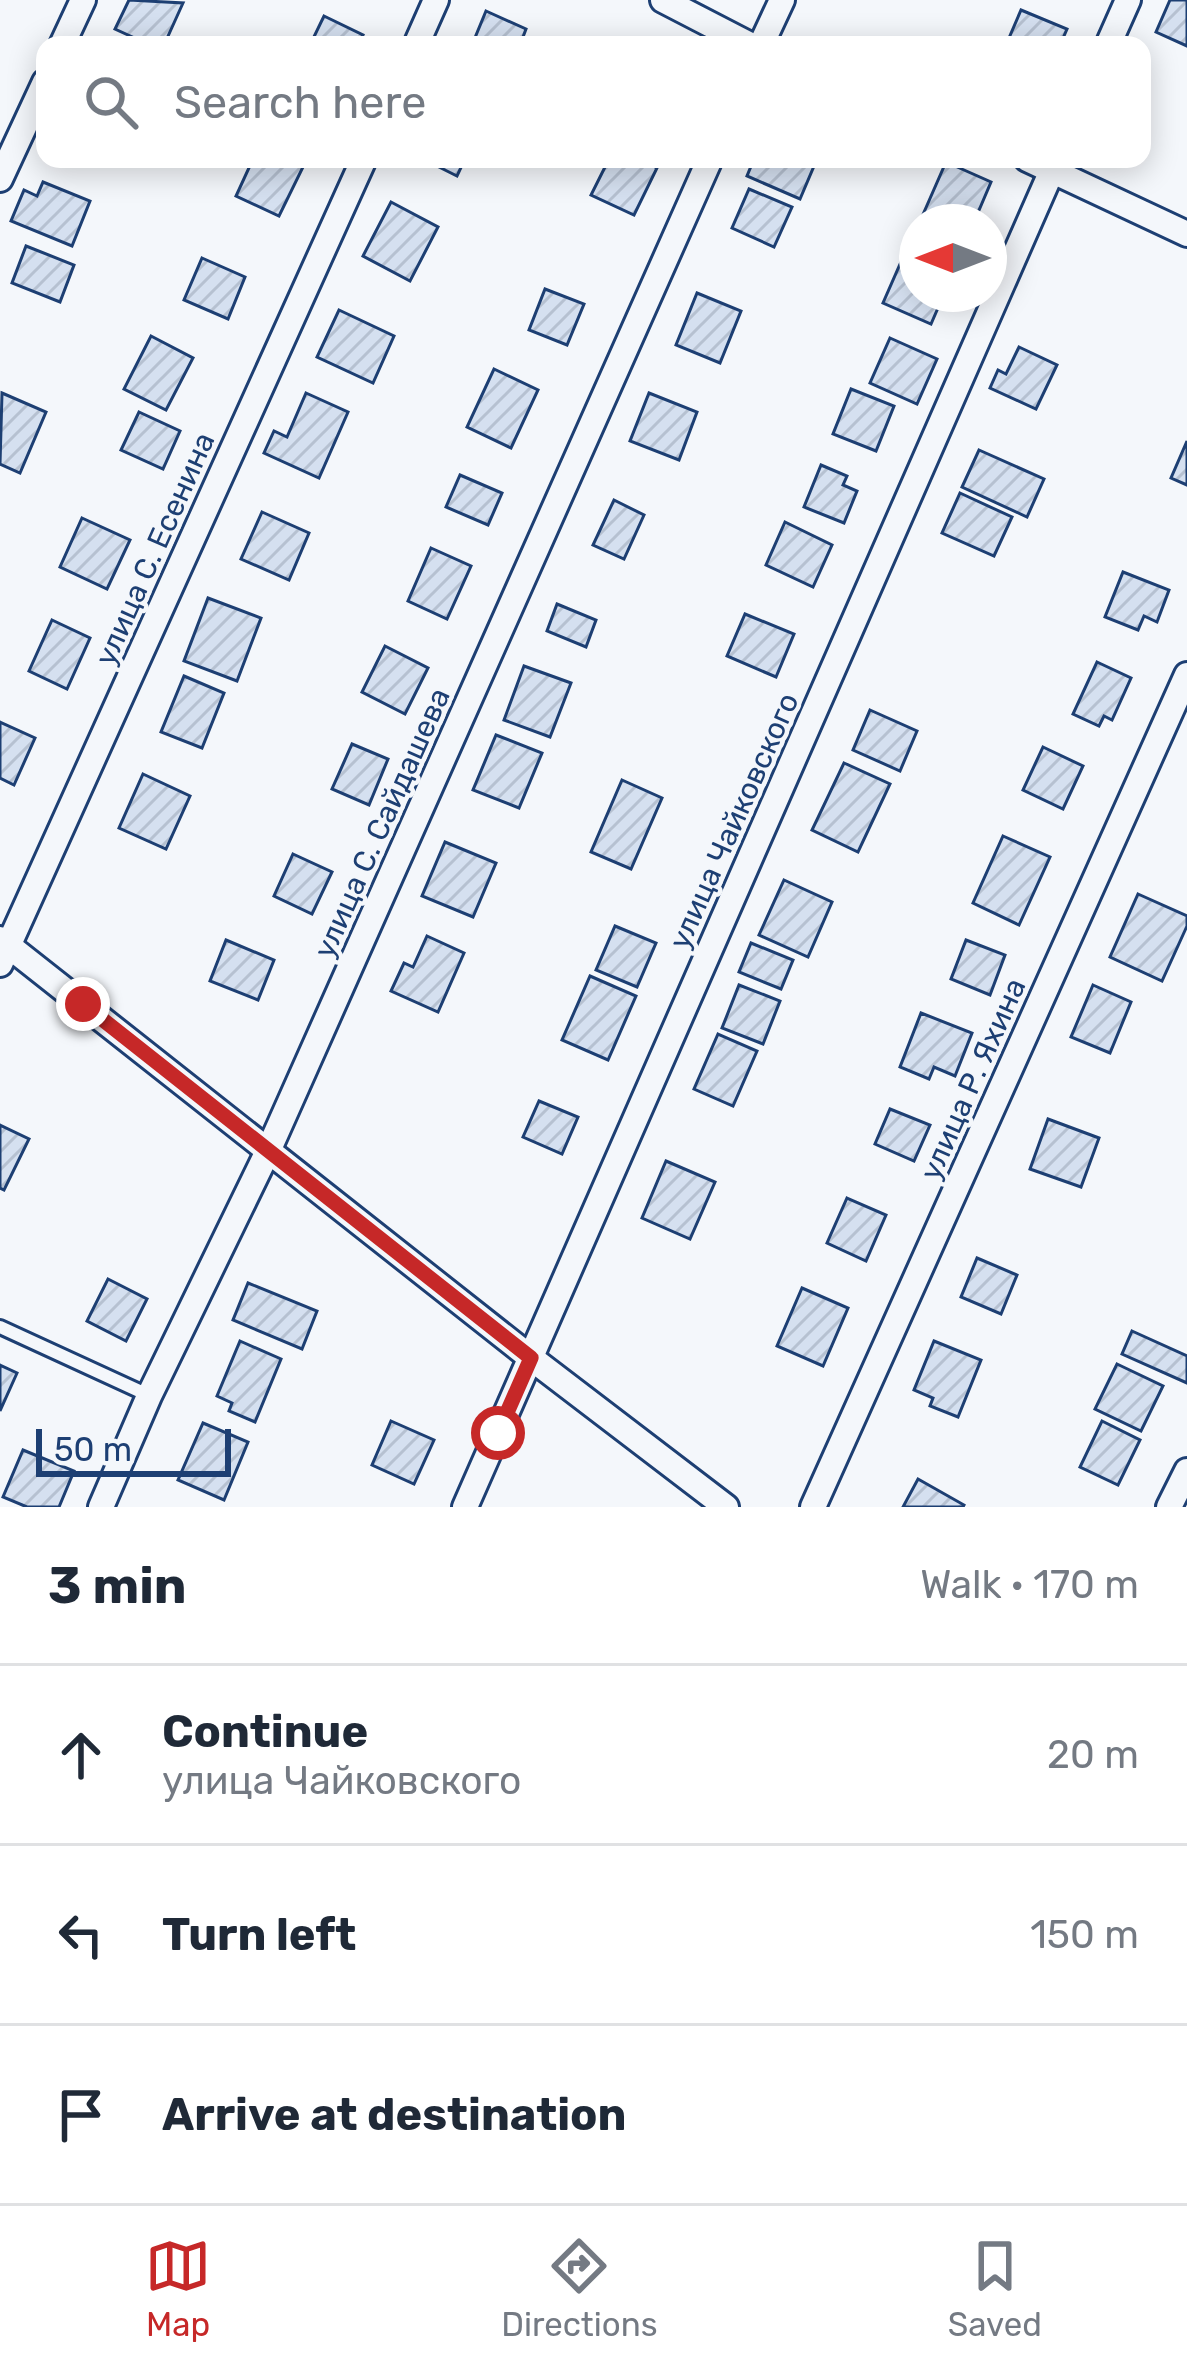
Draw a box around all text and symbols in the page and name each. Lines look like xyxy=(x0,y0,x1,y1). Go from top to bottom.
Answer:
search box xyxy=(36,36,1151,168)
icon: search xyxy=(78,69,144,135)
text: Search here xyxy=(174,76,426,129)
north arrow xyxy=(899,204,1007,312)
street label: улица С. Есенина xyxy=(87,427,223,671)
street label: улица С. Сайдашева xyxy=(306,682,458,964)
street label: улица Чайковского xyxy=(661,687,807,955)
street label: улица Р. Яхина xyxy=(912,973,1034,1185)
route end xyxy=(56,977,110,1031)
route start xyxy=(471,1406,525,1460)
scale bar xyxy=(36,1423,231,1476)
text: 50 m xyxy=(54,1430,132,1469)
text: 3 min xyxy=(48,1555,187,1616)
text: Walk · 170 m xyxy=(920,1562,1139,1608)
text: Continue xyxy=(162,1705,368,1758)
icon: ahead xyxy=(48,1722,114,1788)
text: 20 m xyxy=(1047,1732,1139,1778)
text: улица Чайковского xyxy=(162,1758,521,1804)
icon: left xyxy=(48,1902,114,1968)
text: Turn left xyxy=(162,1908,356,1961)
text: 150 m xyxy=(1030,1912,1139,1958)
icon: arrive xyxy=(48,2082,114,2148)
text: Arrive at destination xyxy=(162,2088,627,2141)
tab: Map xyxy=(145,2233,211,2344)
tab: Directions xyxy=(501,2233,658,2344)
tab: Saved xyxy=(948,2233,1042,2344)

